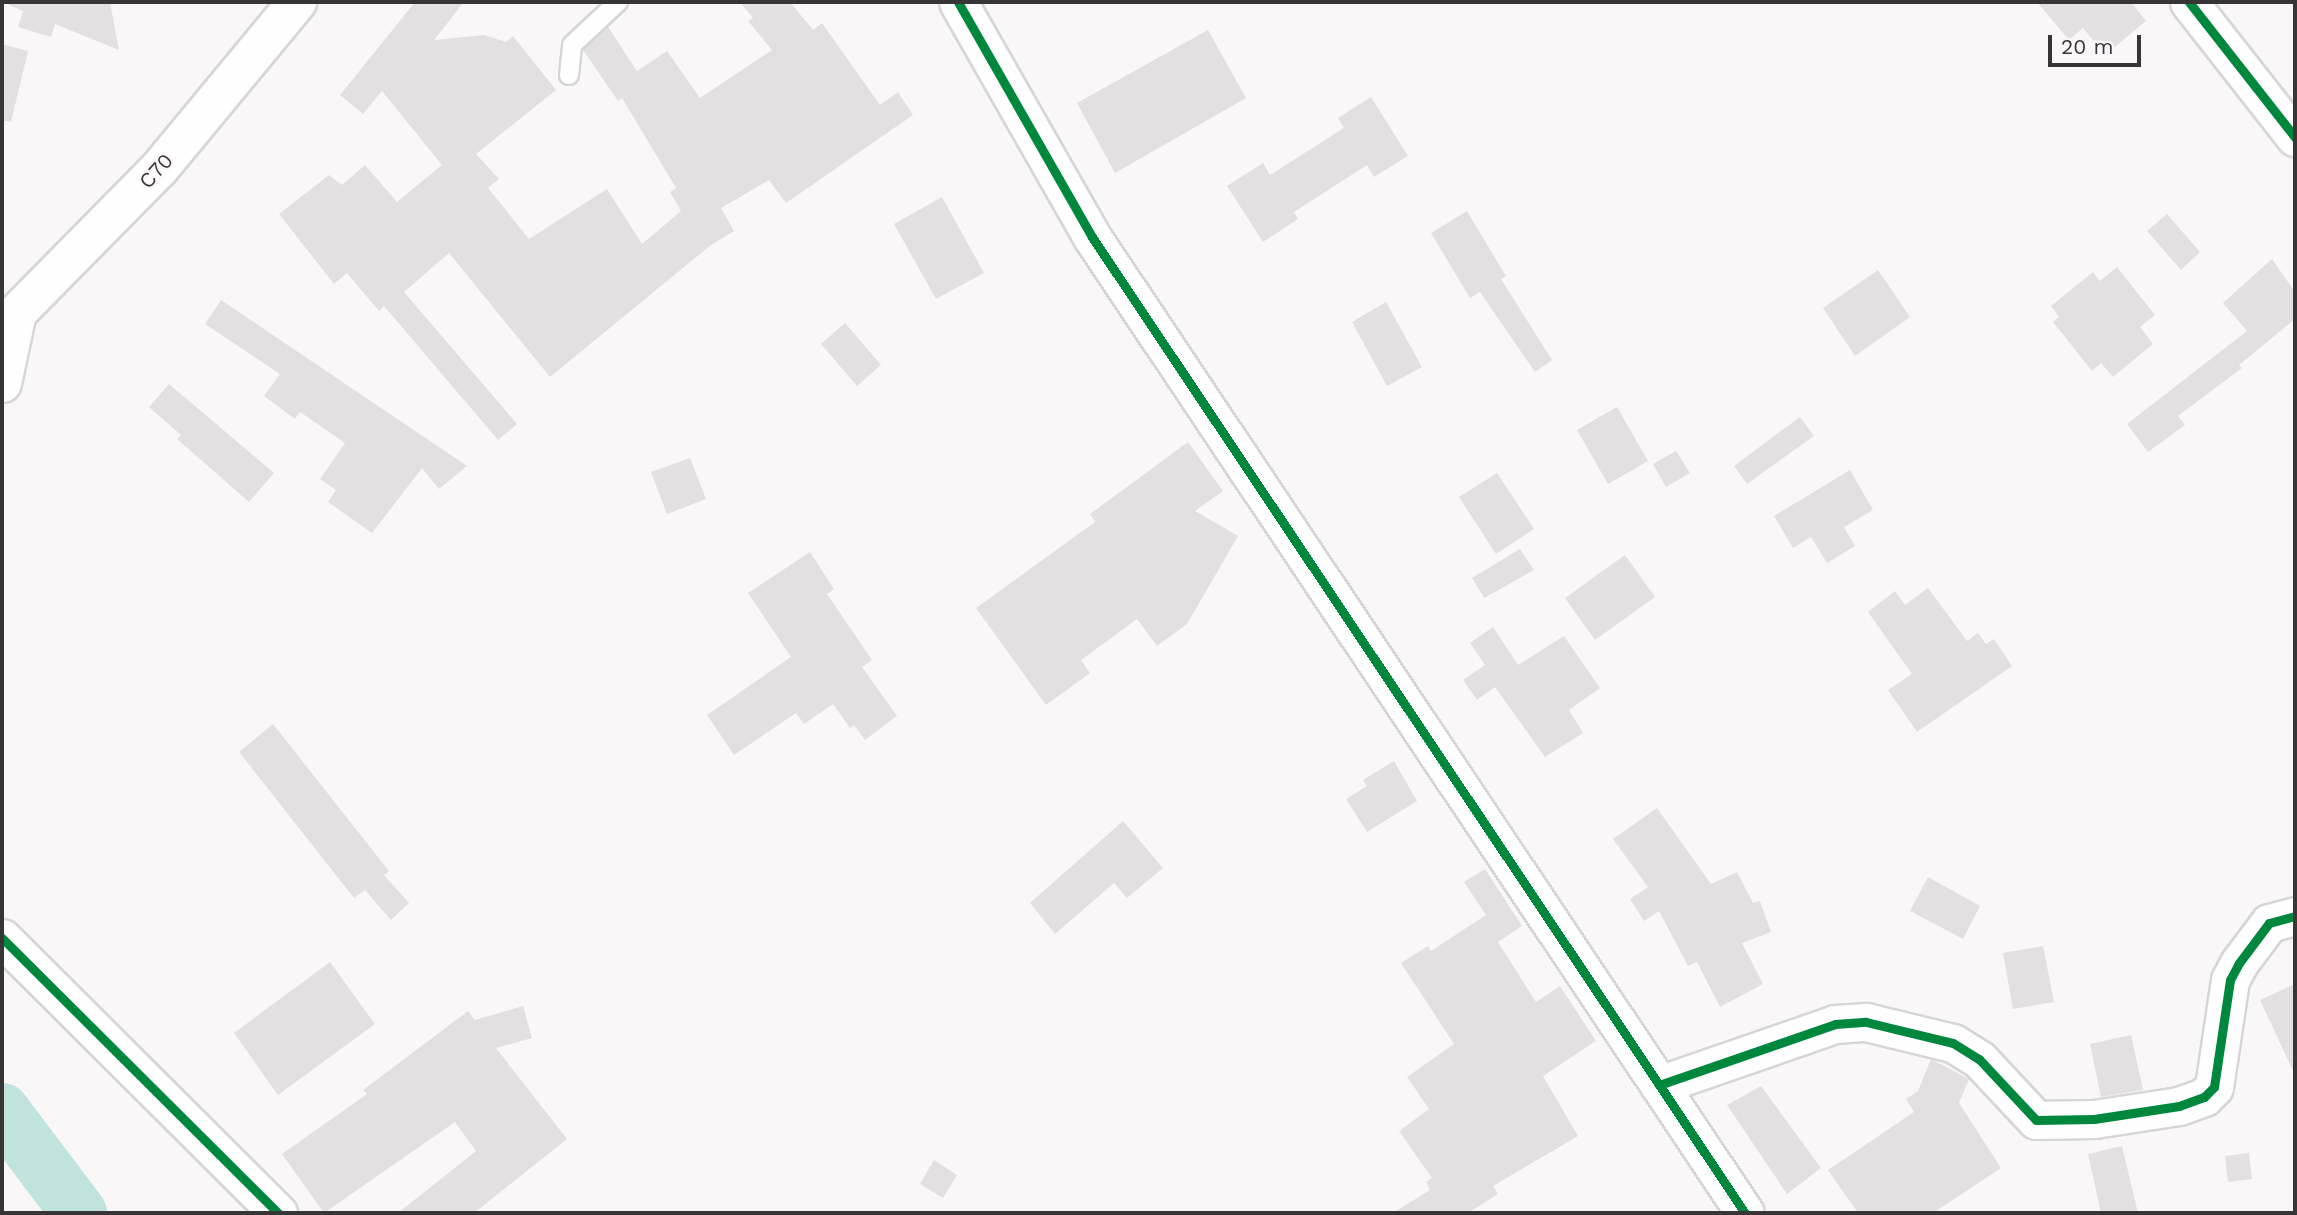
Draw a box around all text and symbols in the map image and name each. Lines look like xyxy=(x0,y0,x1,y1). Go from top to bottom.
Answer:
scale bar xyxy=(2052,21,2145,65)
text: 20 m xyxy=(2061,34,2113,59)
street label: C70 xyxy=(134,148,178,194)

